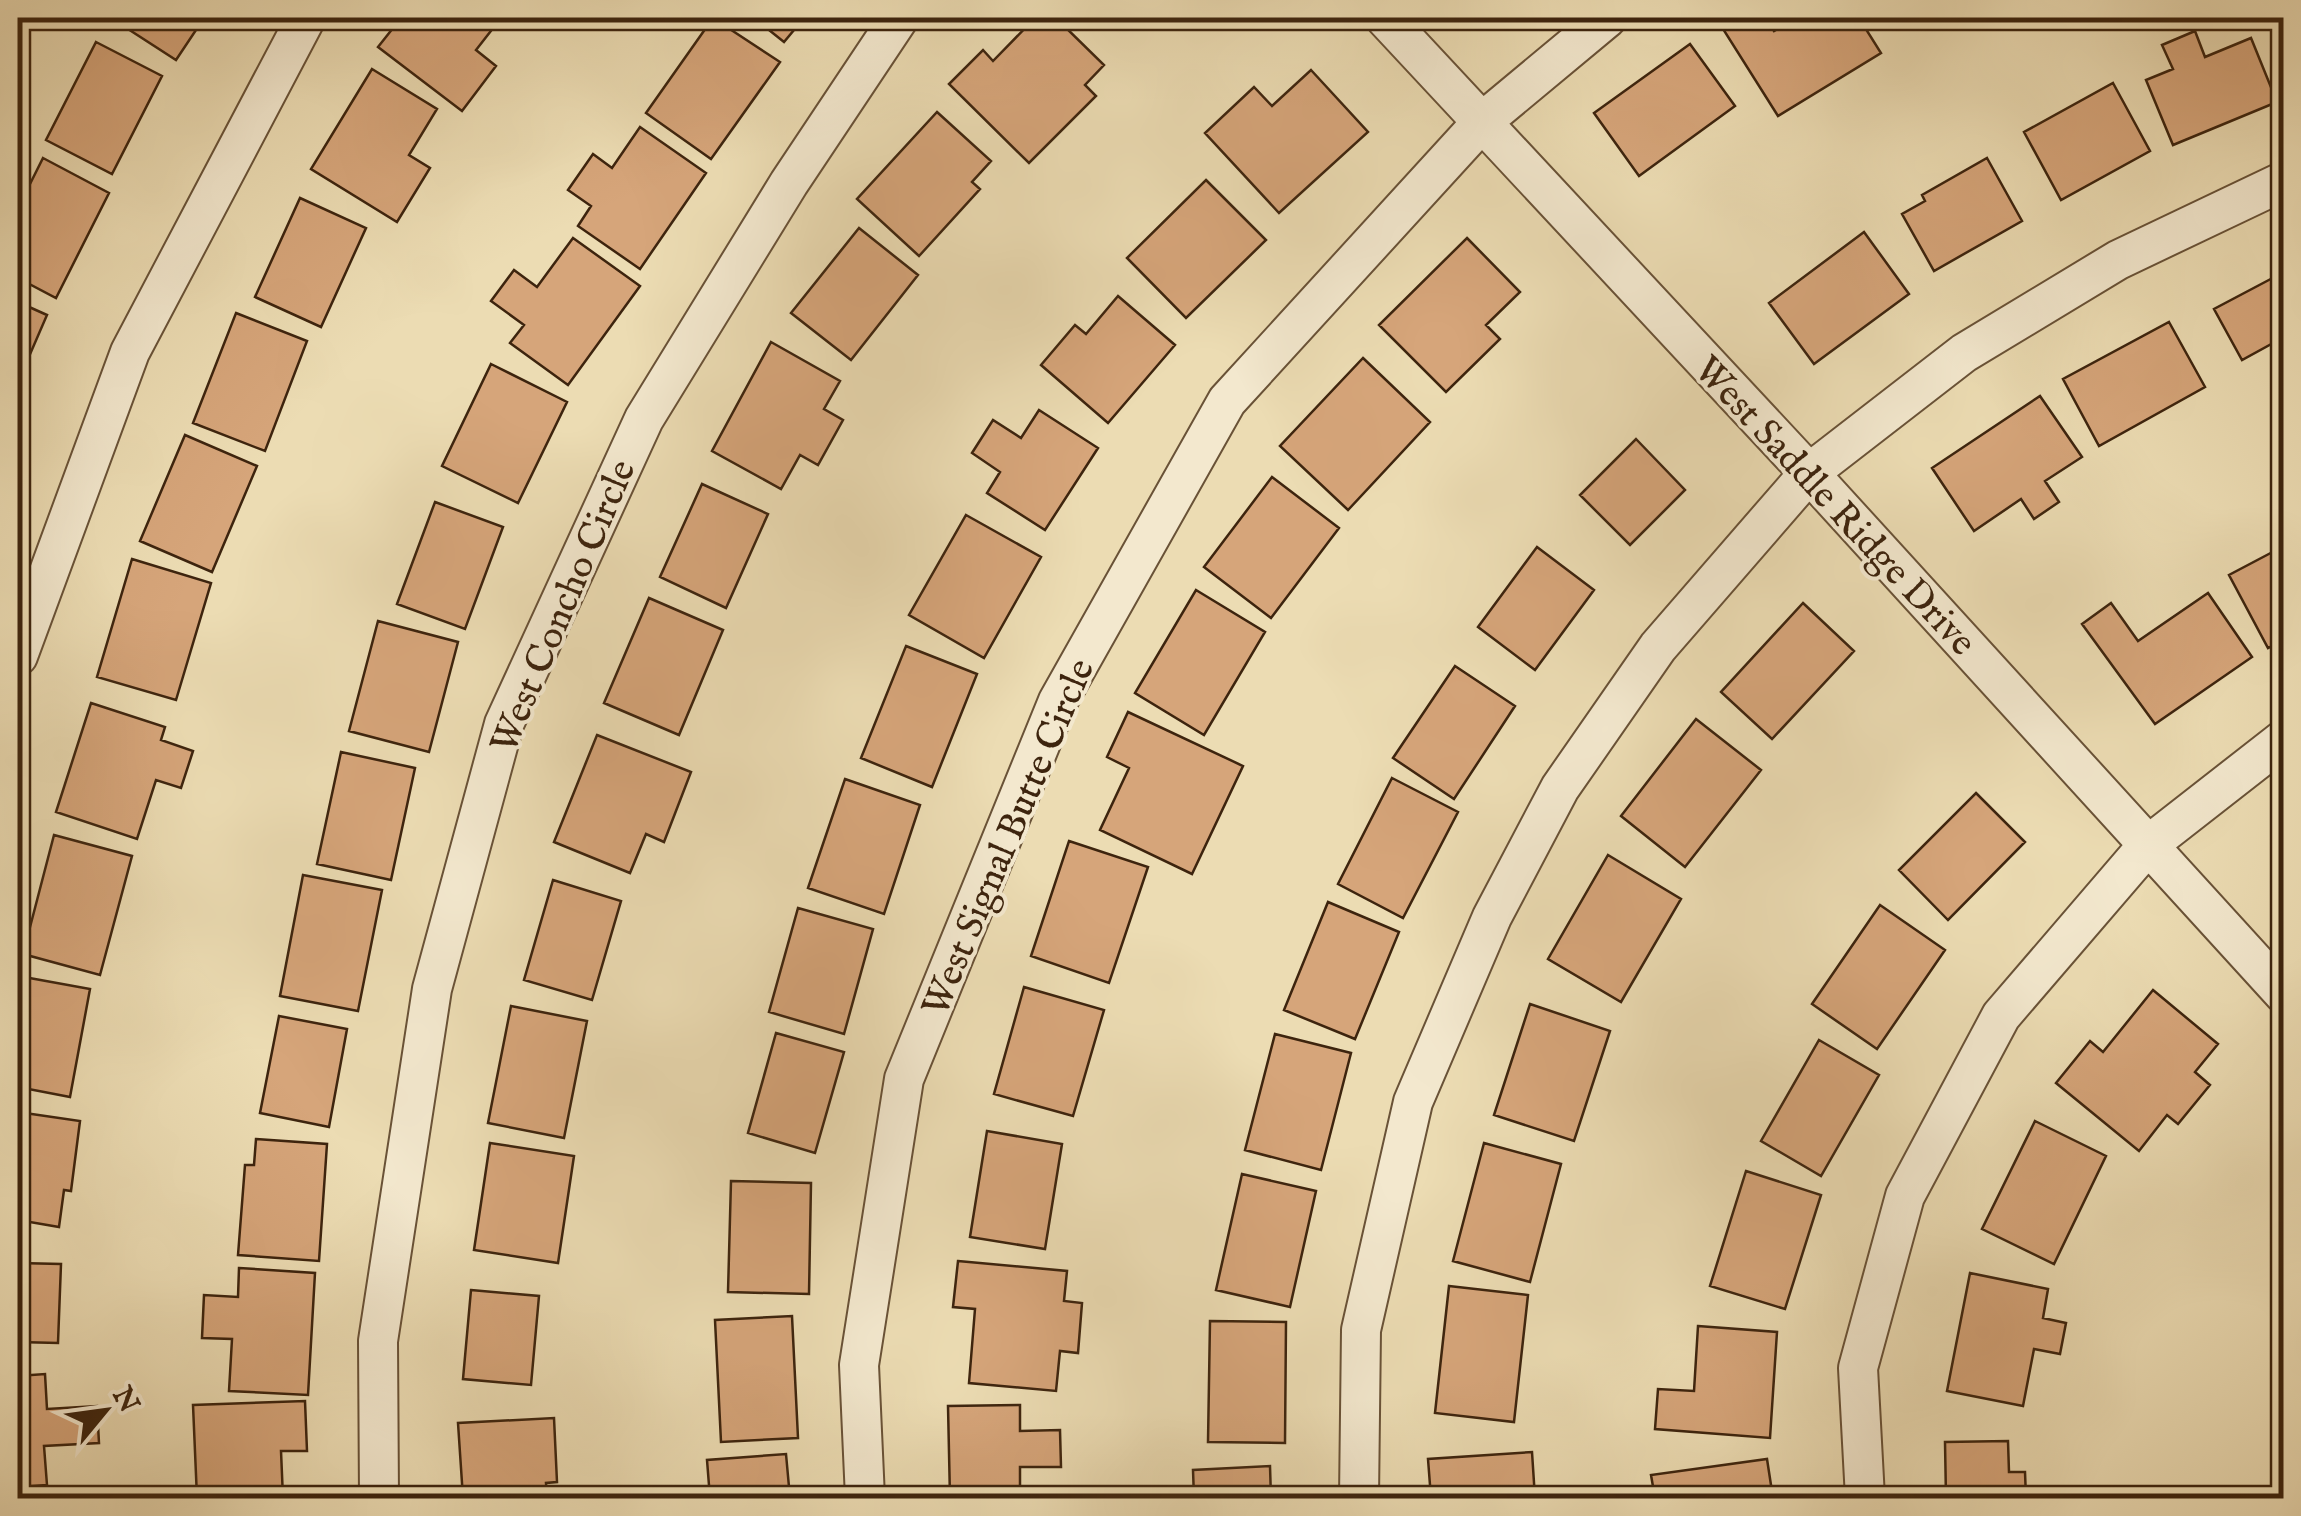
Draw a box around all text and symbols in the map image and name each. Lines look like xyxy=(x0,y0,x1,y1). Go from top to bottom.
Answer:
street label: West Saddle Ridge Drive xyxy=(1682,347,1985,667)
street label: West Concho Circle xyxy=(481,453,648,761)
street label: West Signal Butte Circle xyxy=(913,652,1107,1024)
north arrow xyxy=(55,1361,155,1461)
text: N xyxy=(103,1380,146,1419)

